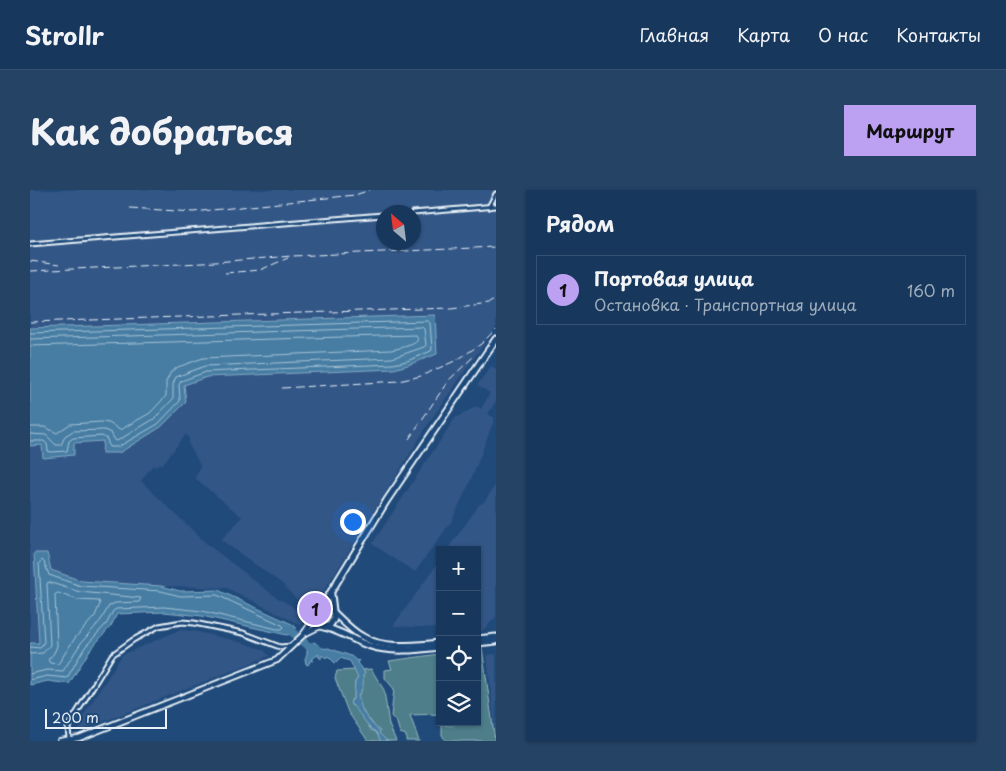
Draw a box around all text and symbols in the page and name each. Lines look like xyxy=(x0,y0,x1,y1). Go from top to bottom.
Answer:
text: Strollr xyxy=(25,17,104,53)
text: Главная xyxy=(640,21,709,48)
text: Карта xyxy=(737,21,790,48)
text: О нас xyxy=(818,21,868,48)
text: Контакты xyxy=(896,21,981,48)
text: Как добраться xyxy=(30,104,294,157)
button: Маршрут xyxy=(844,105,976,156)
north arrow xyxy=(376,205,421,250)
text: Рядом xyxy=(546,207,614,239)
text: Портовая улица xyxy=(594,264,754,292)
text: 1 xyxy=(559,278,567,302)
text: 160 m xyxy=(907,278,955,302)
text: Остановка · Транспортная улица xyxy=(594,292,857,316)
your location xyxy=(340,509,366,535)
map controls xyxy=(436,546,481,726)
button: + xyxy=(436,546,481,591)
pin: 1 xyxy=(299,590,331,628)
button: − xyxy=(436,591,481,636)
button: locate xyxy=(436,636,481,681)
button: layers xyxy=(436,681,481,726)
scale bar xyxy=(45,706,168,729)
text: 200 m xyxy=(52,707,99,728)

